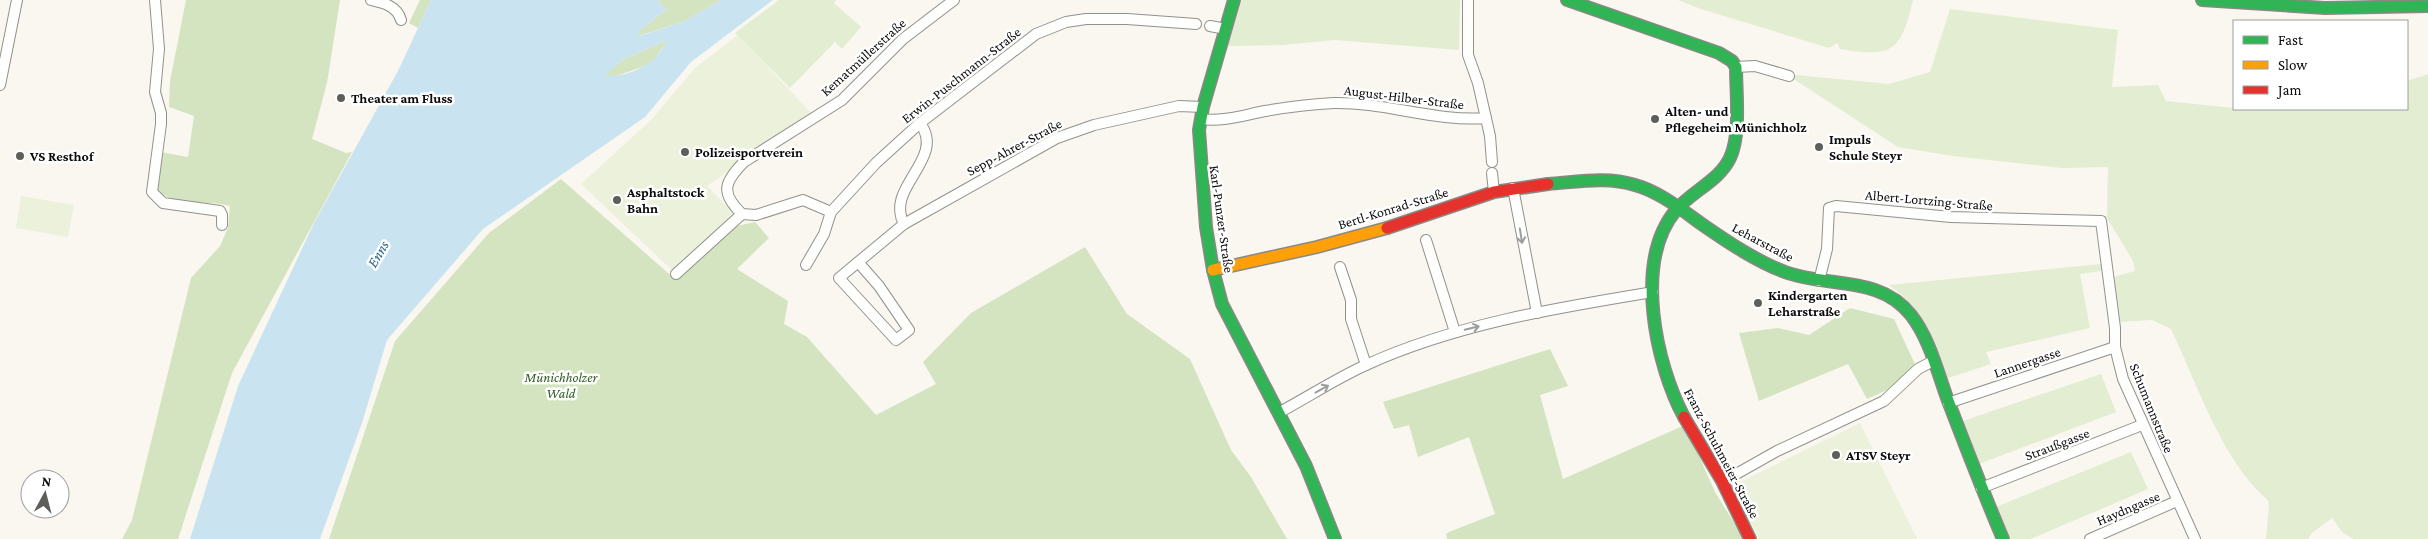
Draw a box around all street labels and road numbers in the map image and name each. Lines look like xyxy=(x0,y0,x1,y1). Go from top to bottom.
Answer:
street label: Kematmüllerstraße xyxy=(817,15,909,99)
street label: Erwin-Puschmann-Straße xyxy=(898,24,1024,126)
street label: August-Hilber-Straße xyxy=(1343,82,1465,112)
street label: Sepp-Ahrer-Straße xyxy=(964,115,1064,179)
street label: Karl-Punzer-Straße xyxy=(1207,164,1237,274)
street label: Bertl-Konrad-Straße xyxy=(1336,184,1450,232)
street label: Albert-Lortzing-Straße xyxy=(1864,186,1994,214)
street label: Leharstraße xyxy=(1730,219,1796,265)
street label: Lannergasse xyxy=(1991,343,2063,381)
street label: Schumannstraße xyxy=(2127,361,2177,455)
street label: Franz-Schuhmeier-Straße xyxy=(1681,385,1763,521)
street label: Straußgasse xyxy=(2022,424,2092,464)
street label: Haydngasse xyxy=(2094,488,2162,528)

